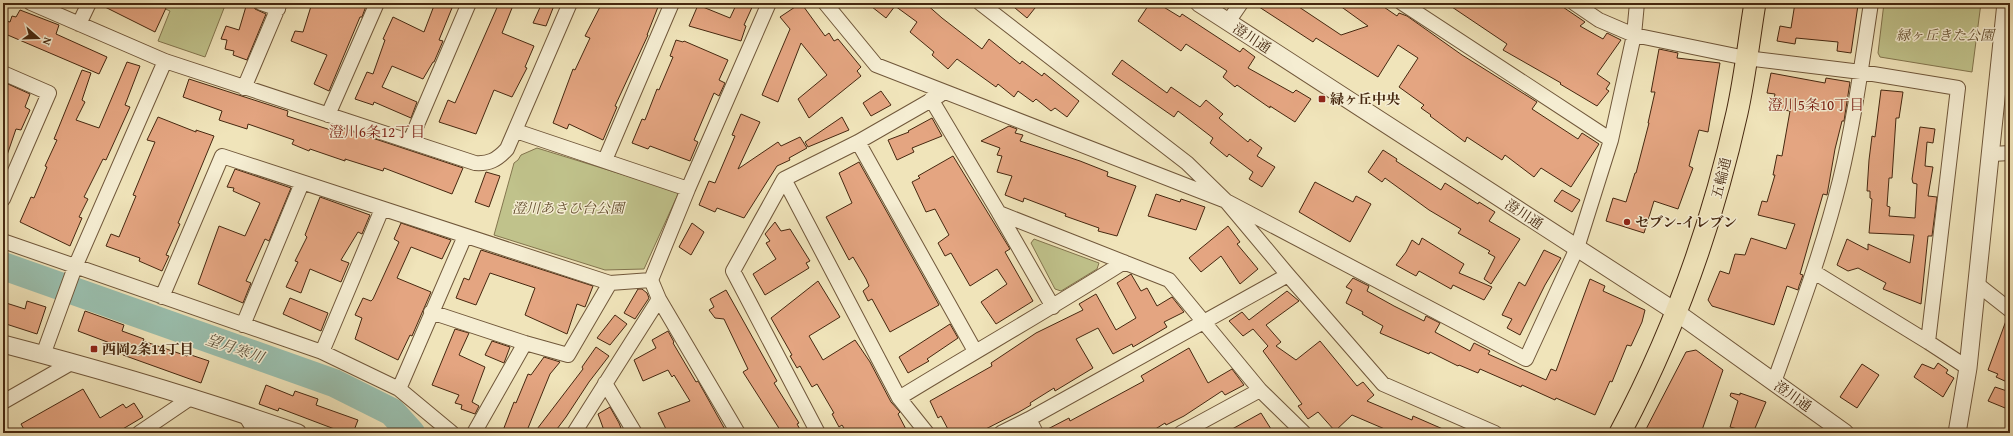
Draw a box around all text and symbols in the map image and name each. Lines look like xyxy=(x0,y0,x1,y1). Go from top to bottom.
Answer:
north arrow xyxy=(18,18,58,58)
street label: 澄川通 xyxy=(1229,18,1275,58)
park label: 緑ヶ丘きた公園 xyxy=(1896,25,1996,45)
text: N xyxy=(38,35,56,48)
place label: 緑ヶ丘中央 xyxy=(1330,89,1400,109)
marker: 緑ヶ丘中央 xyxy=(1317,94,1327,104)
district label: 澄川5条10丁目 xyxy=(1768,94,1864,115)
district label: 澄川6条12丁目 xyxy=(329,121,425,142)
street label: 五輪通 xyxy=(1706,155,1736,201)
street label: 澄川通 xyxy=(1501,194,1547,234)
park label: 澄川あさひ台公園 xyxy=(512,198,626,218)
place label: セブン-イレブン xyxy=(1635,212,1737,232)
marker: セブン-イレブン xyxy=(1622,217,1632,227)
water label: 望月寒川 xyxy=(203,328,269,368)
place label: 西岡2条14丁目 xyxy=(102,339,194,359)
marker: 西岡2条14丁目 xyxy=(89,344,99,354)
street label: 澄川通 xyxy=(1770,376,1816,416)

